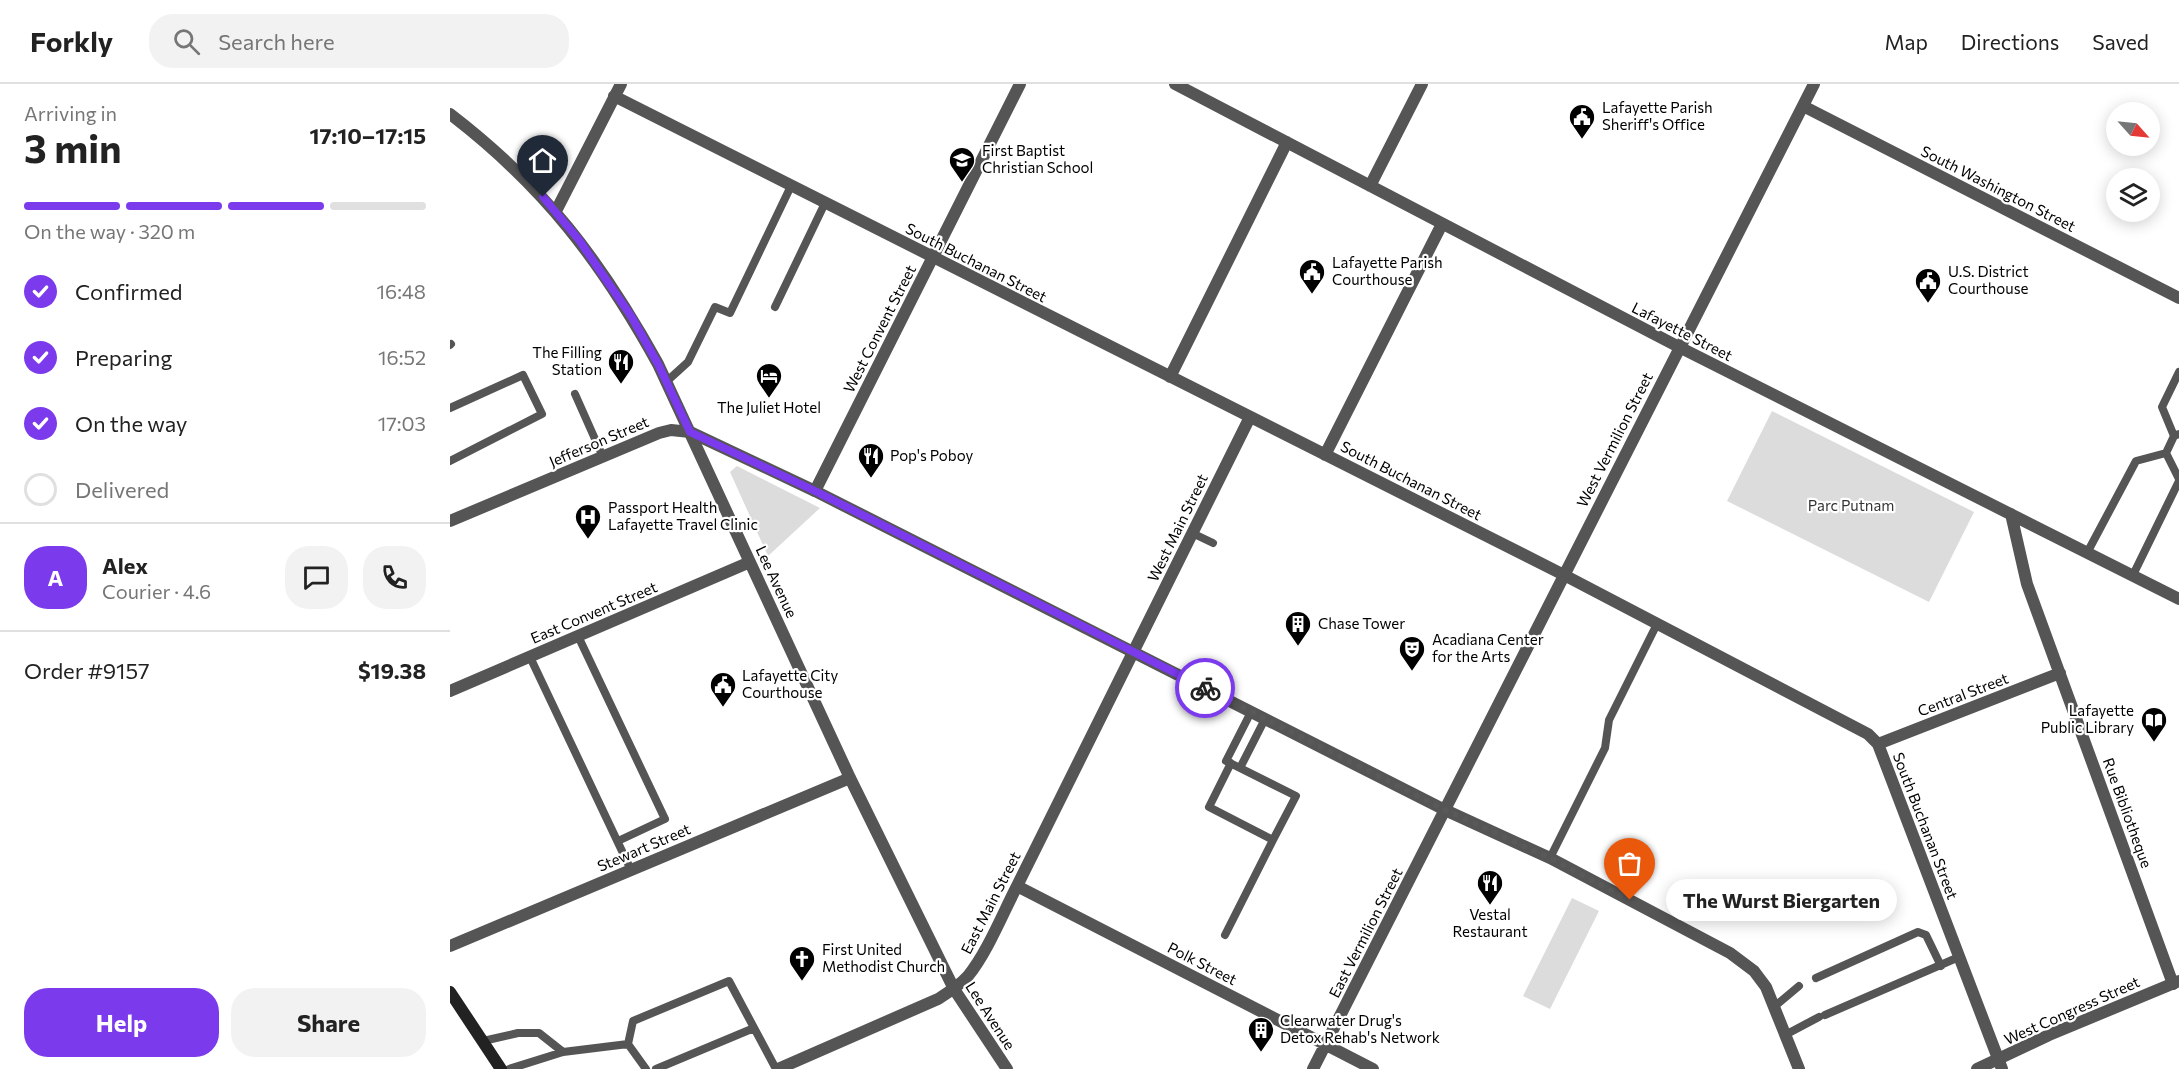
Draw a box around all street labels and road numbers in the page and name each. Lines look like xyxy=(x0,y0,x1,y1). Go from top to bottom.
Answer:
street label: South Washington Street xyxy=(1918,141,2079,235)
street label: South Buchanan Street xyxy=(903,219,1050,306)
street label: West Convent Street xyxy=(839,262,919,395)
street label: Lafayette Street xyxy=(1629,298,1736,364)
street label: West Vermilion Street xyxy=(1572,369,1656,510)
street label: Jefferson Street xyxy=(546,412,651,470)
street label: South Buchanan Street xyxy=(1338,437,1485,524)
street label: West Main Street xyxy=(1143,471,1211,584)
street label: Lee Avenue xyxy=(752,543,801,620)
street label: East Convent Street xyxy=(528,577,660,647)
street label: Central Street xyxy=(1915,669,2011,720)
street label: South Buchanan Street xyxy=(1890,750,1962,902)
street label: Rue Bibliotheque xyxy=(2100,755,2156,870)
street label: Stewart Street xyxy=(594,819,693,875)
street label: East Main Street xyxy=(957,848,1024,957)
street label: East Vermilion Street xyxy=(1325,865,1406,1000)
street label: Polk Street xyxy=(1165,938,1240,988)
street label: West Congress Street xyxy=(2001,972,2142,1048)
street label: Lee Avenue xyxy=(962,978,1019,1053)

